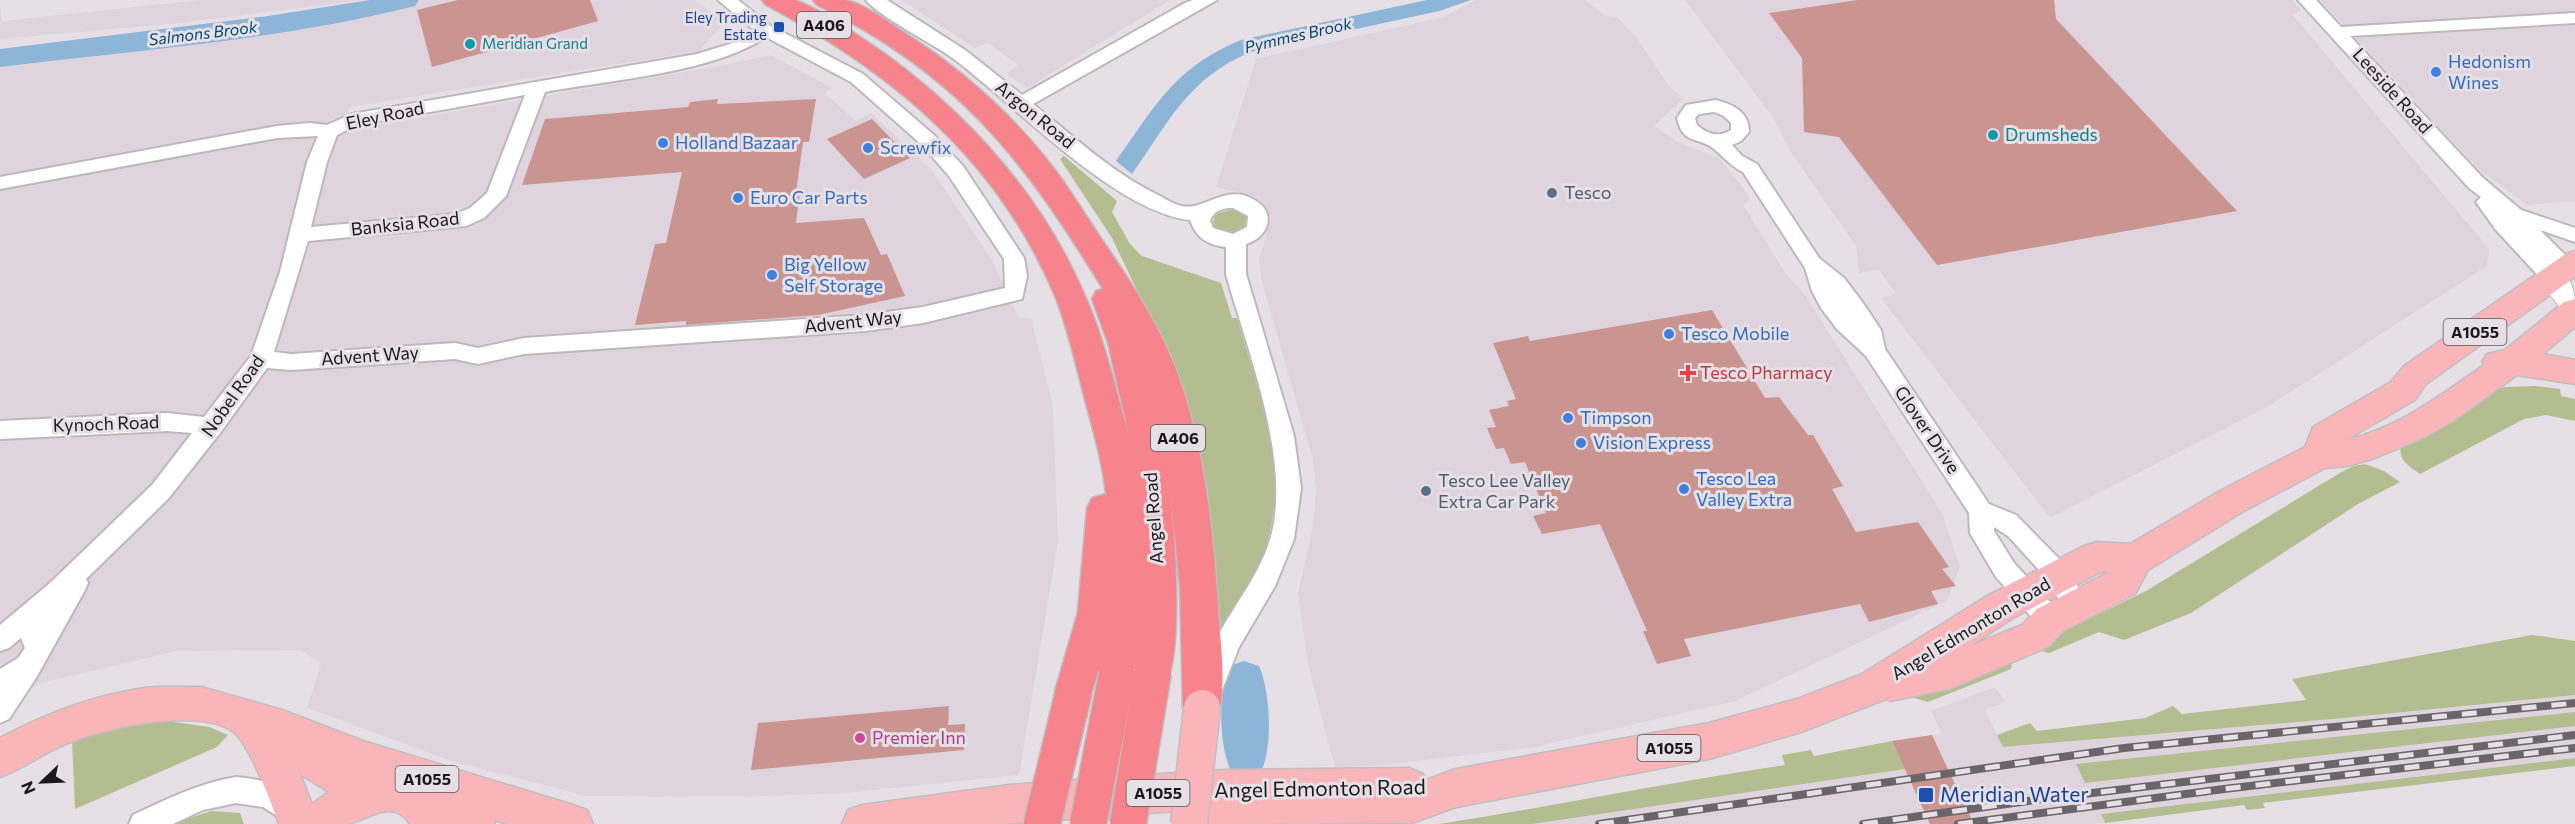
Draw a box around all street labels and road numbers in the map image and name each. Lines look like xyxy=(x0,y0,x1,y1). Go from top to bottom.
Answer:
road number: A406 xyxy=(797,12,851,38)
street label: Leeside Road xyxy=(2349,43,2437,138)
street label: Argon Road xyxy=(992,76,1080,153)
street label: Eley Road xyxy=(344,96,426,134)
street label: Banksia Road xyxy=(350,206,460,240)
street label: Advent Way xyxy=(803,305,903,337)
road number: A1055 xyxy=(2444,319,2506,345)
street label: Advent Way xyxy=(320,341,420,369)
street label: Nobel Road xyxy=(196,350,268,440)
street label: Glover Drive xyxy=(1891,382,1965,477)
street label: Kynoch Road xyxy=(52,410,160,436)
road number: A406 xyxy=(1151,425,1205,451)
street label: Angel Road xyxy=(1139,471,1167,565)
street label: Angel Edmonton Road xyxy=(1887,572,2054,684)
road number: A1055 xyxy=(1638,735,1700,761)
road number: A1055 xyxy=(396,766,458,792)
street label: Angel Edmonton Road xyxy=(1214,773,1426,802)
road number: A1055 xyxy=(1126,780,1190,806)

